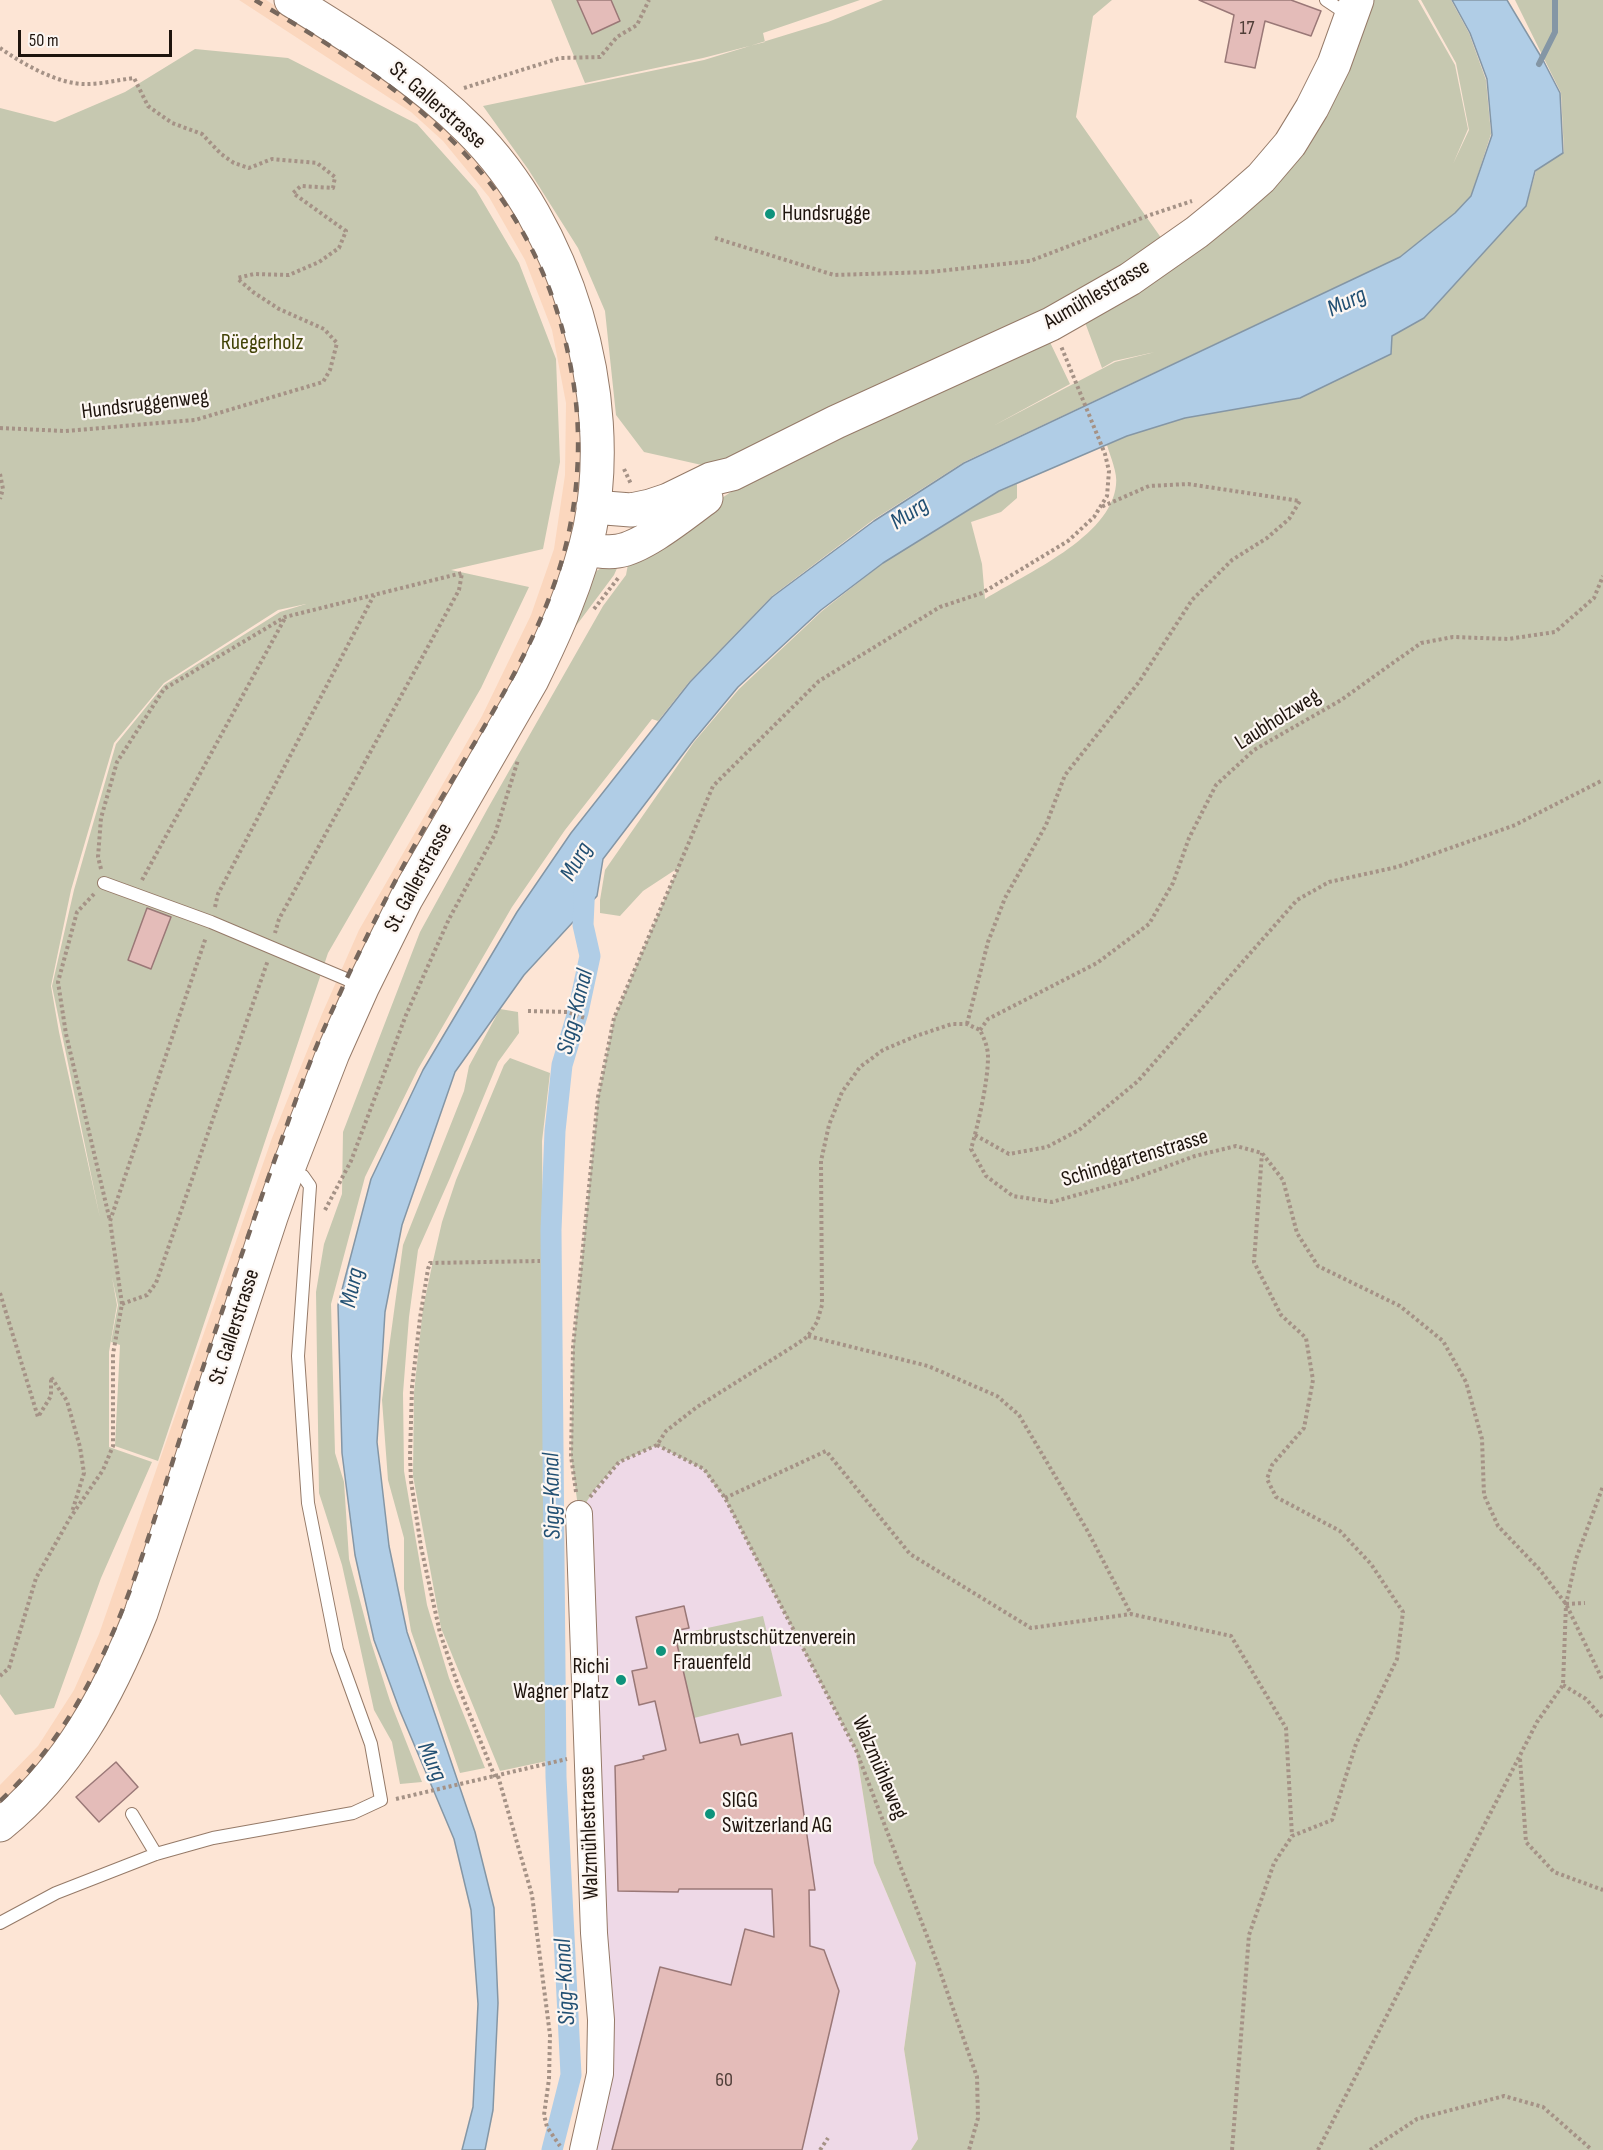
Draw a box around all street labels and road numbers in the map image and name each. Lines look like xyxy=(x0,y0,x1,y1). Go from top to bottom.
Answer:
street label: St. Gallerstrasse xyxy=(383,57,491,155)
street label: Aumühlestrasse xyxy=(1039,254,1155,336)
street label: Hundsruggenweg xyxy=(80,384,210,426)
street label: Laubholzweg xyxy=(1231,684,1325,756)
street label: St. Gallerstrasse xyxy=(379,819,459,937)
street label: Schindgartenstrasse xyxy=(1058,1124,1212,1194)
street label: St. Gallerstrasse xyxy=(204,1266,266,1388)
street label: Walzmühleweg xyxy=(845,1712,913,1824)
street label: Walzmühlestrasse xyxy=(574,1766,606,1900)

